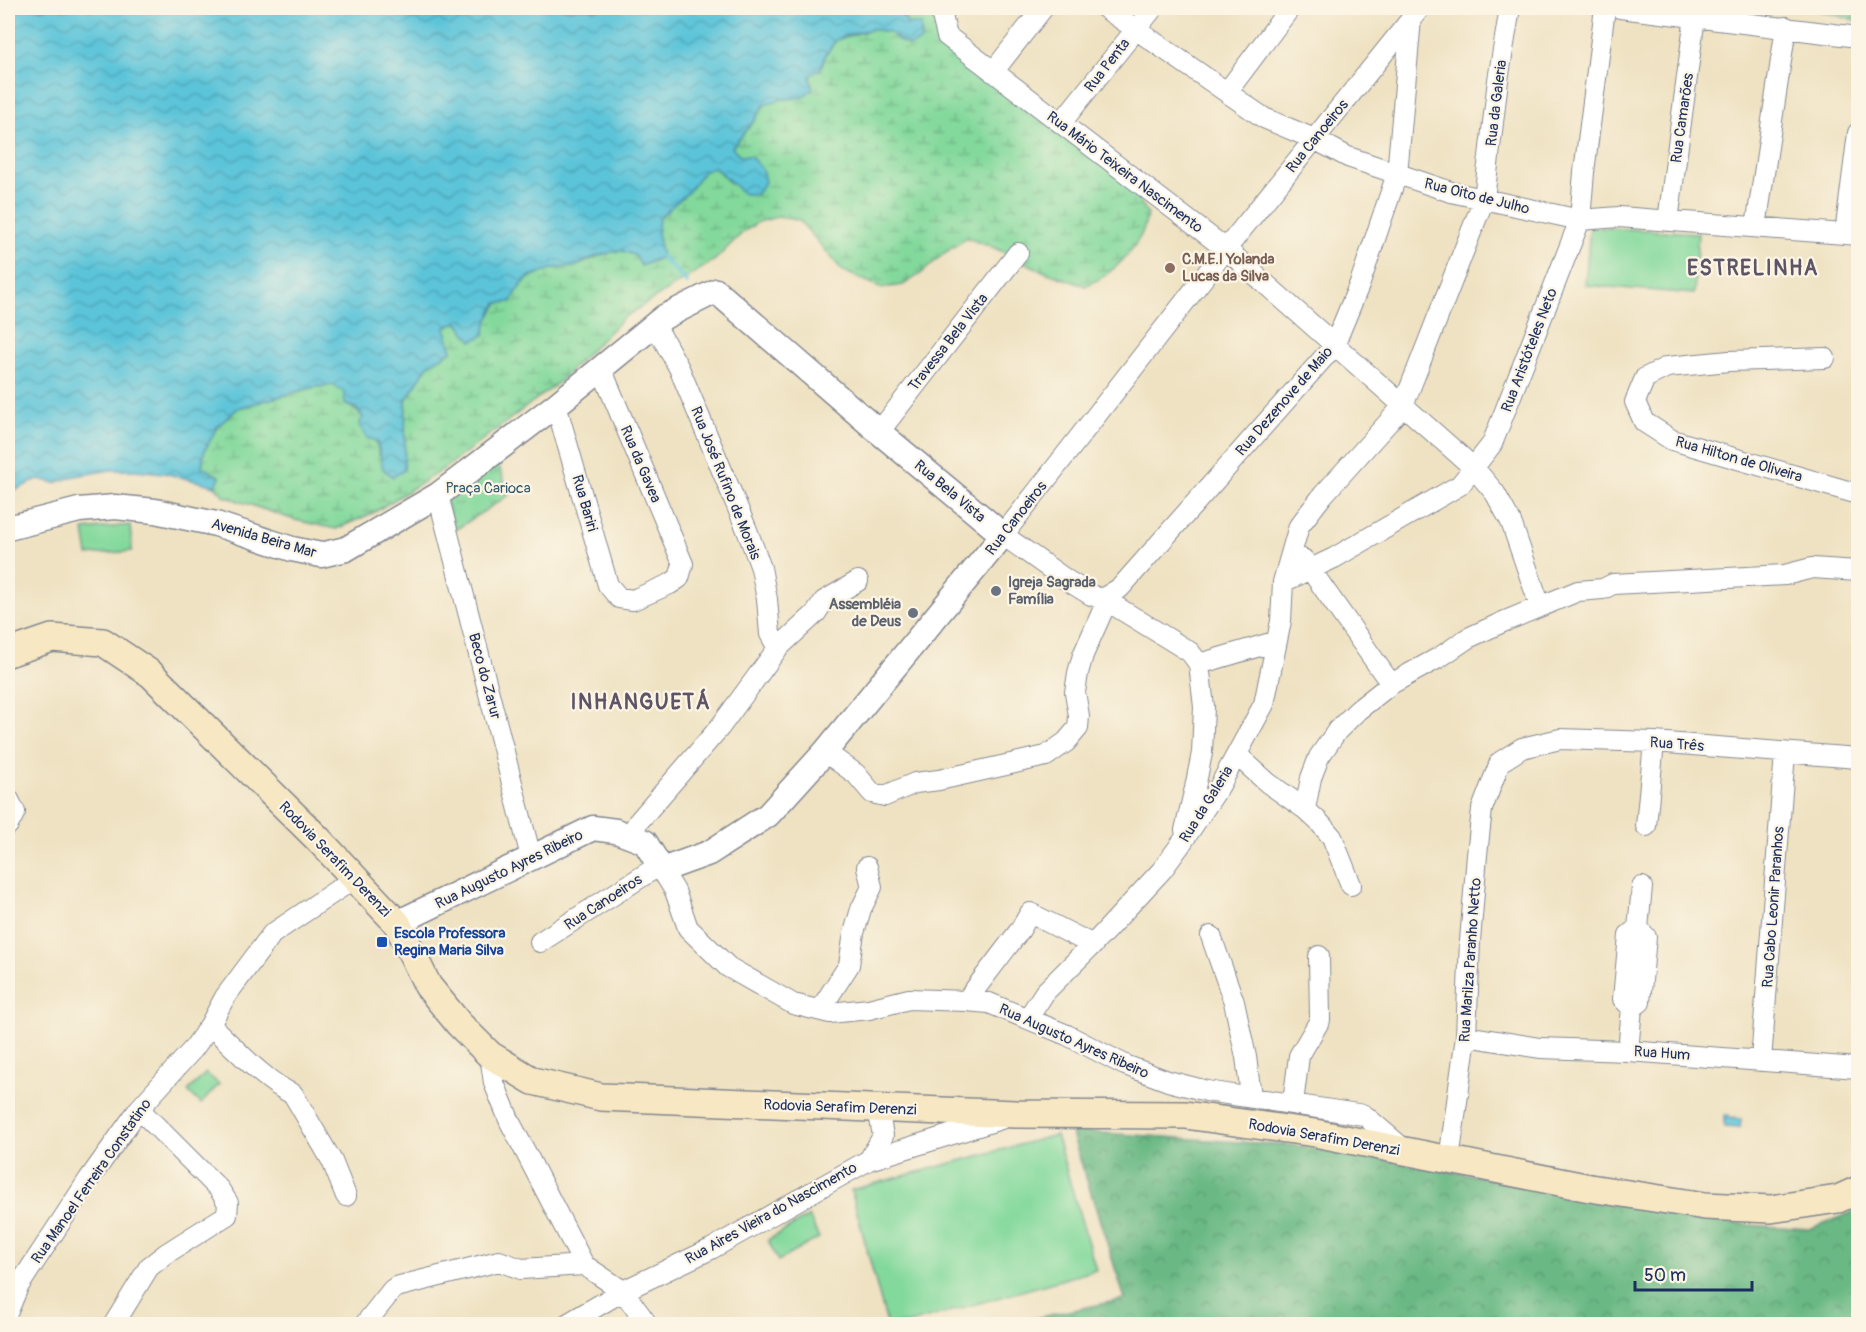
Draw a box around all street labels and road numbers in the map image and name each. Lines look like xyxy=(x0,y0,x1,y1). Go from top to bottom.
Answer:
street label: Rua Penta xyxy=(1080,35,1134,96)
street label: Rua da Galeria xyxy=(1482,59,1511,147)
street label: Rua Camarões xyxy=(1667,72,1698,164)
street label: Rua Canoeiros xyxy=(1282,96,1353,177)
street label: Rua Mário Teixeira Nascimento xyxy=(1043,107,1207,237)
street label: Rua Oito de Julho xyxy=(1422,174,1531,219)
street label: Rua Aristóteles Neto xyxy=(1497,286,1562,415)
street label: Travessa Bela Vista xyxy=(904,290,993,395)
street label: Rua Dezenove de Maio xyxy=(1232,343,1337,460)
street label: Rua José Rufino de Morais xyxy=(686,404,765,563)
street label: Rua da Gavea xyxy=(616,423,665,506)
street label: Rua Hilton de Oliveira xyxy=(1673,432,1805,487)
street label: Rua Bela Vista xyxy=(910,456,989,527)
street label: Rua Bariri xyxy=(567,473,602,534)
street label: Rua Canoeiros xyxy=(982,477,1051,559)
street label: Avenida Beira Mar xyxy=(209,514,319,563)
street label: Beco do Zarur xyxy=(464,631,505,722)
street label: Rua Três xyxy=(1649,733,1705,756)
street label: Rua da Galeria xyxy=(1175,762,1238,846)
street label: Rodovia Serafim Derenzi xyxy=(275,798,395,921)
street label: Rua Augusto Ayres Ribeiro xyxy=(432,825,586,914)
street label: Rua Cabo Leonir Paranhos xyxy=(1758,825,1789,988)
street label: Rua Canoeiros xyxy=(561,870,646,935)
street label: Rua Marilza Paranho Netto xyxy=(1455,877,1486,1043)
street label: Rua Augusto Ayres Ribeiro xyxy=(996,1000,1152,1083)
street label: Rua Hum xyxy=(1633,1042,1691,1065)
street label: Rua Manoel Ferreira Constatino xyxy=(27,1095,156,1267)
street label: Rodovia Serafim Derenzi xyxy=(763,1095,917,1120)
street label: Rodovia Serafim Derenzi xyxy=(1247,1115,1401,1160)
street label: Rua Aires Vieira do Nascimento xyxy=(682,1158,860,1269)

